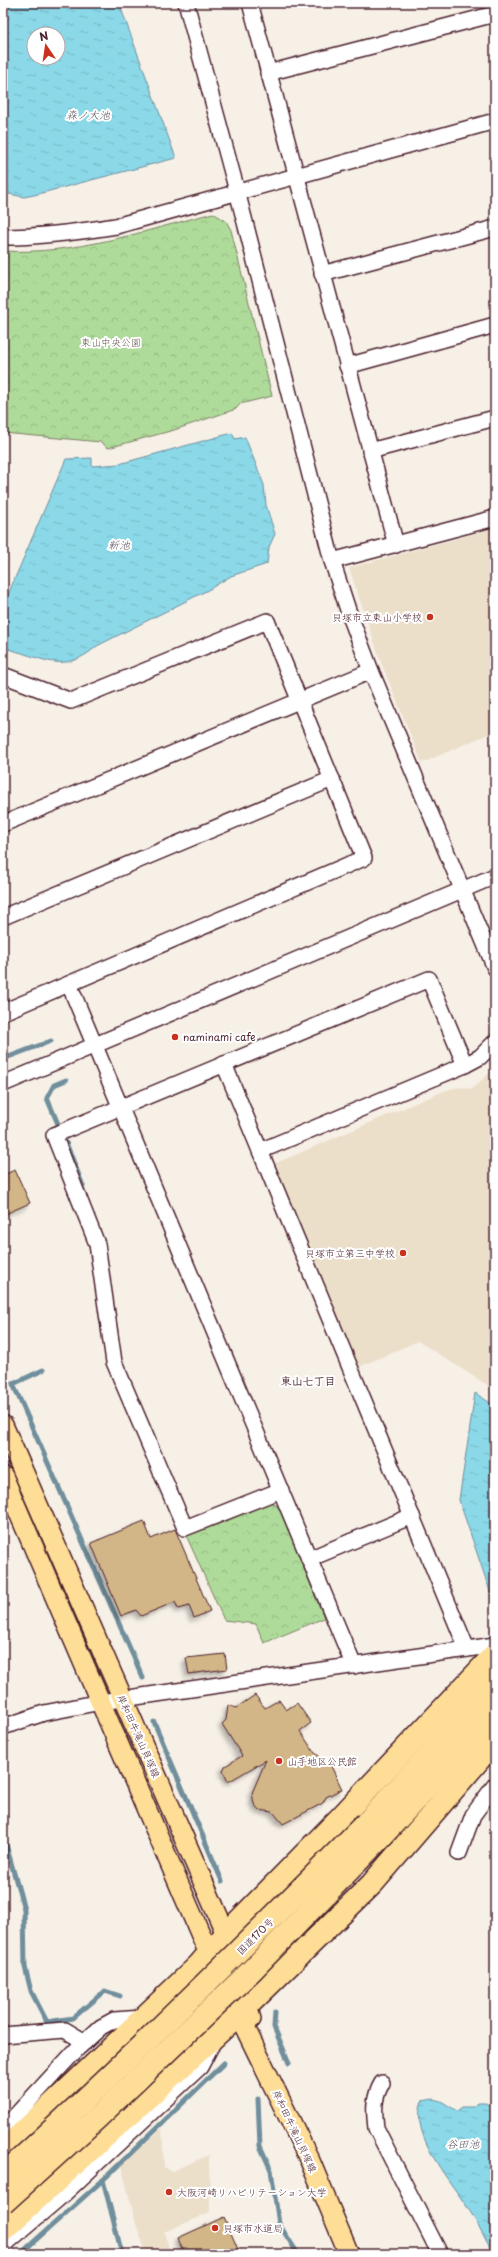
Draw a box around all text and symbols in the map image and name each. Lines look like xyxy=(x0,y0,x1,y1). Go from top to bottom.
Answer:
north arrow xyxy=(26,26,66,66)
text: N xyxy=(37,26,50,45)
water label: 森ノ大池 xyxy=(66,106,111,123)
park label: 東山中央公園 xyxy=(81,334,141,349)
water label: 新池 xyxy=(108,536,131,553)
place label: 貝塚市立東山小学校 xyxy=(332,609,422,624)
marker: 貝塚市立東山小学校 xyxy=(425,612,435,622)
place label: naminami cafe xyxy=(183,1029,256,1044)
marker: naminami cafe xyxy=(170,1032,180,1042)
place label: 貝塚市立第三中学校 xyxy=(305,1245,395,1260)
marker: 貝塚市立第三中学校 xyxy=(398,1248,408,1258)
district label: 東山七丁目 xyxy=(281,1372,336,1389)
street label: 岸和田牛滝山貝塚線 xyxy=(114,1692,165,1780)
place label: 山手地区公民館 xyxy=(287,1753,357,1768)
marker: 山手地区公民館 xyxy=(274,1756,284,1766)
street label: 国道170号 xyxy=(233,1914,277,1958)
street label: 岸和田牛滝山貝塚線 xyxy=(270,2087,321,2175)
water label: 谷田池 xyxy=(447,2135,480,2152)
place label: 大阪河崎リハビリテーション大学 xyxy=(177,2184,327,2199)
marker: 大阪河崎リハビリテーション大学 xyxy=(164,2187,174,2197)
place label: 貝塚市水道局 xyxy=(223,2220,283,2235)
marker: 貝塚市水道局 xyxy=(210,2223,220,2233)

